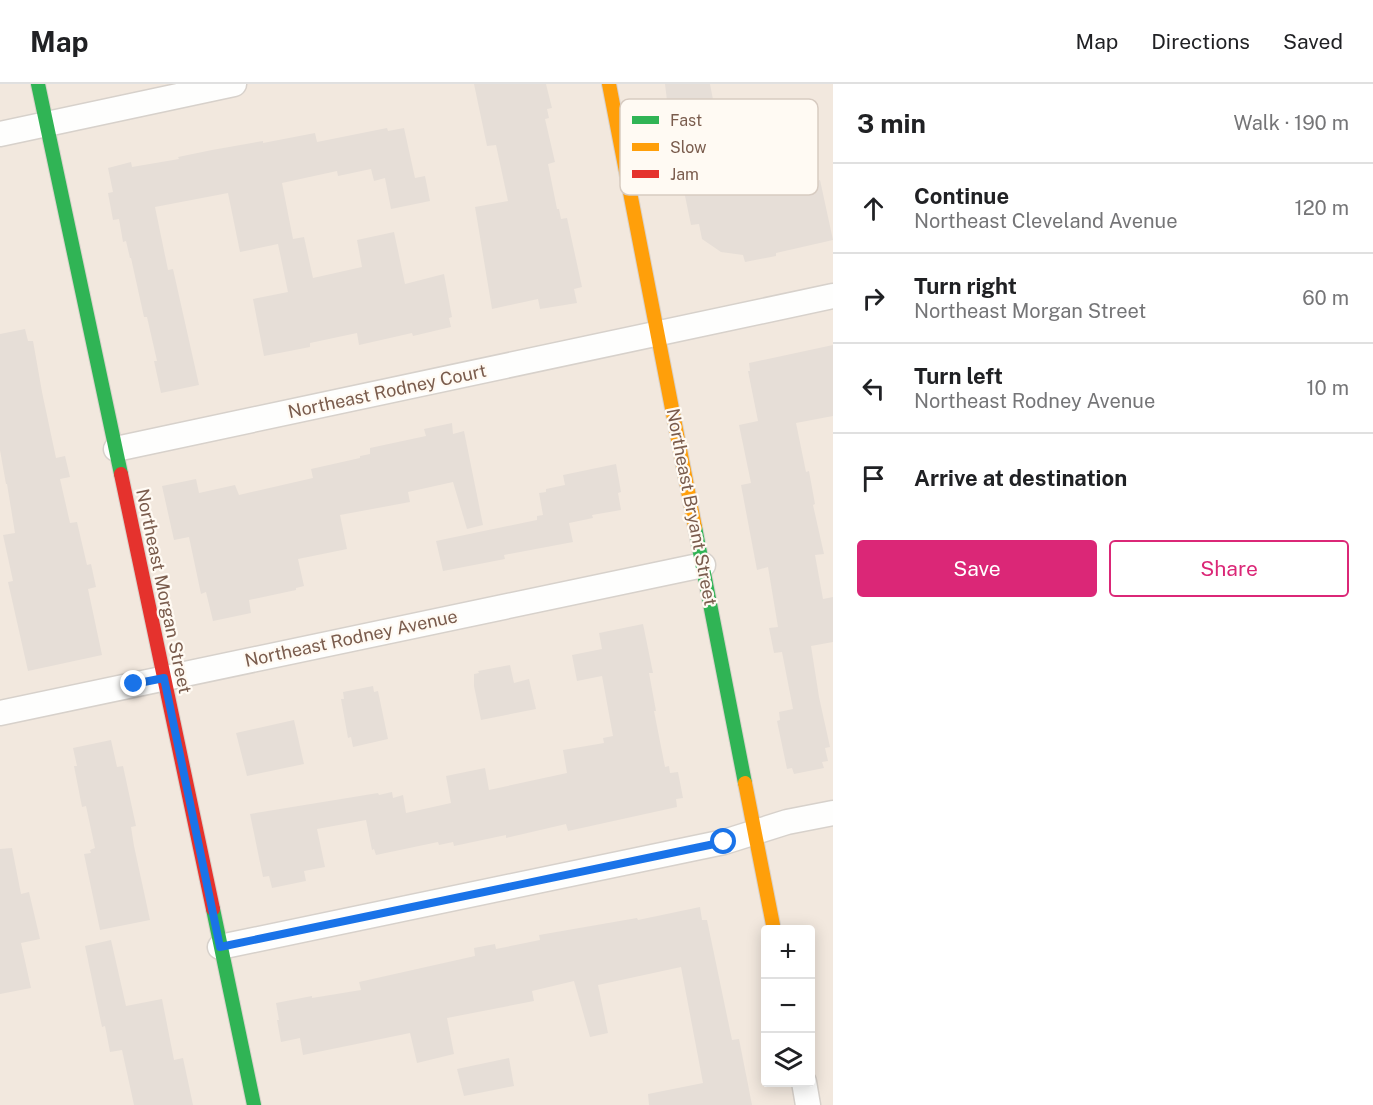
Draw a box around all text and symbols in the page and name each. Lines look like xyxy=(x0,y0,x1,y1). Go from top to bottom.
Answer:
text: Map xyxy=(30,25,89,58)
text: Map xyxy=(1076,29,1118,54)
text: Directions xyxy=(1151,29,1250,54)
text: Saved xyxy=(1283,29,1343,54)
legend xyxy=(620,99,818,195)
text: 3 min xyxy=(857,108,926,139)
text: Fast xyxy=(670,111,702,130)
text: Walk · 190 m xyxy=(1233,111,1349,135)
text: Slow xyxy=(670,138,707,157)
text: Jam xyxy=(670,165,699,184)
text: Continue xyxy=(914,183,1009,209)
icon: ahead xyxy=(857,192,890,225)
text: 120 m xyxy=(1295,196,1349,220)
text: Northeast Cleveland Avenue xyxy=(914,209,1178,233)
text: Turn right xyxy=(914,273,1017,299)
icon: right xyxy=(857,282,890,315)
text: 60 m xyxy=(1302,286,1349,310)
text: Northeast Morgan Street xyxy=(914,299,1146,323)
street label: Northeast Rodney Court xyxy=(286,360,488,422)
text: Turn left xyxy=(914,363,1003,389)
icon: left xyxy=(857,372,890,405)
text: 10 m xyxy=(1306,376,1349,400)
text: Northeast Rodney Avenue xyxy=(914,389,1155,413)
street label: Northeast Bryant Street xyxy=(663,407,721,607)
icon: arrive xyxy=(857,462,890,495)
text: Arrive at destination xyxy=(914,465,1127,491)
street label: Northeast Morgan Street xyxy=(132,487,196,695)
button: Save xyxy=(857,540,1097,597)
button: Share xyxy=(1109,540,1349,597)
street label: Northeast Rodney Avenue xyxy=(243,605,459,671)
route end xyxy=(120,670,146,696)
route start xyxy=(710,828,736,854)
map controls xyxy=(761,925,815,1087)
button: + xyxy=(761,925,815,979)
button: − xyxy=(761,979,815,1033)
button: layers xyxy=(761,1033,815,1087)

